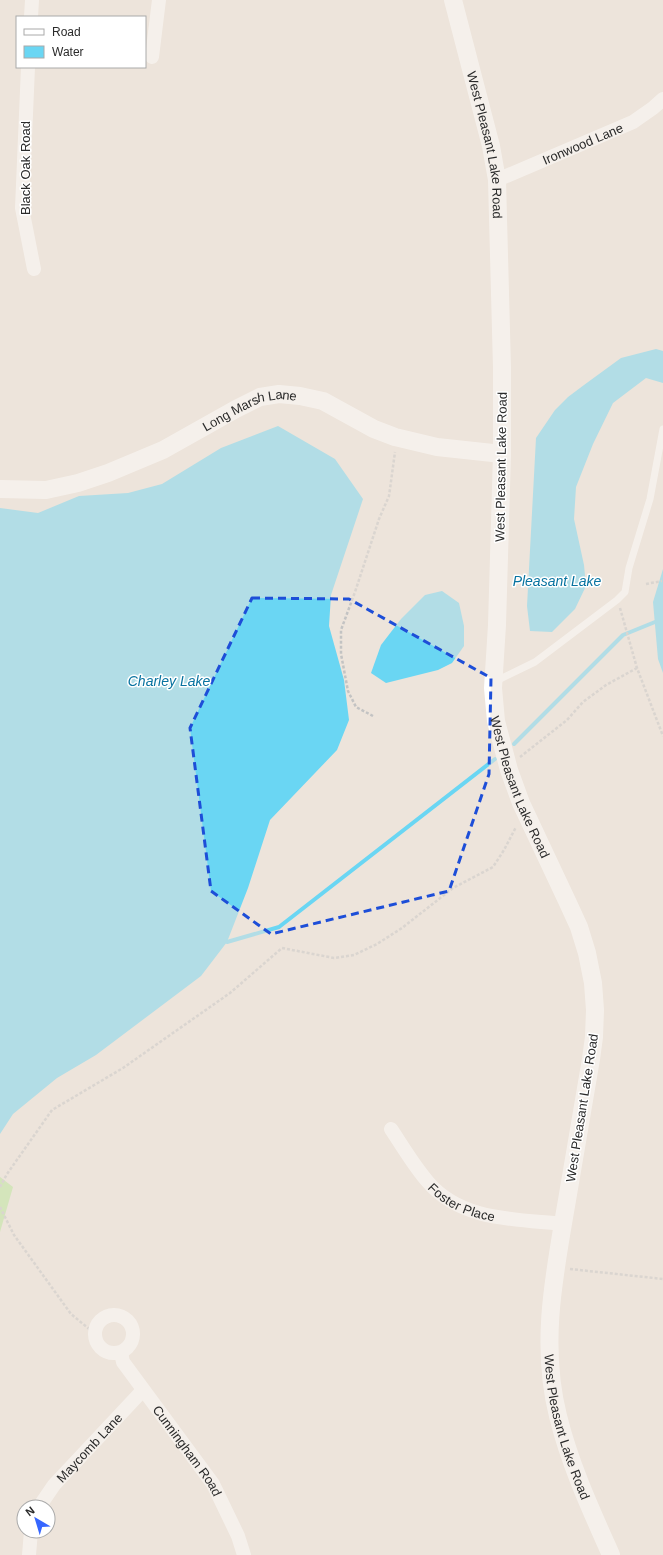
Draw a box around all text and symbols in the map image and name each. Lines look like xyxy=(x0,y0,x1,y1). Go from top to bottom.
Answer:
legend xyxy=(16,16,146,68)
text: Road xyxy=(52,25,81,39)
text: Water xyxy=(52,45,84,59)
street label: West Pleasant Lake Road xyxy=(464,70,506,219)
street label: Ironwood Lane xyxy=(540,120,625,167)
street label: Black Oak Road xyxy=(18,121,33,215)
street label: Long Marsh Lane xyxy=(200,386,297,434)
street label: West Pleasant Lake Road xyxy=(492,392,510,542)
water label: Pleasant Lake xyxy=(513,573,602,589)
water label: Charley Lake xyxy=(128,673,210,689)
street label: West Pleasant Lake Road xyxy=(487,714,553,860)
street label: West Pleasant Lake Road xyxy=(563,1033,601,1183)
street label: Foster Place xyxy=(425,1180,496,1224)
street label: West Pleasant Lake Road xyxy=(542,1354,593,1502)
street label: Cunningham Road xyxy=(150,1402,225,1498)
street label: Maycomb Lane xyxy=(53,1410,125,1485)
north arrow xyxy=(16,1499,56,1539)
text: N xyxy=(23,1504,37,1518)

